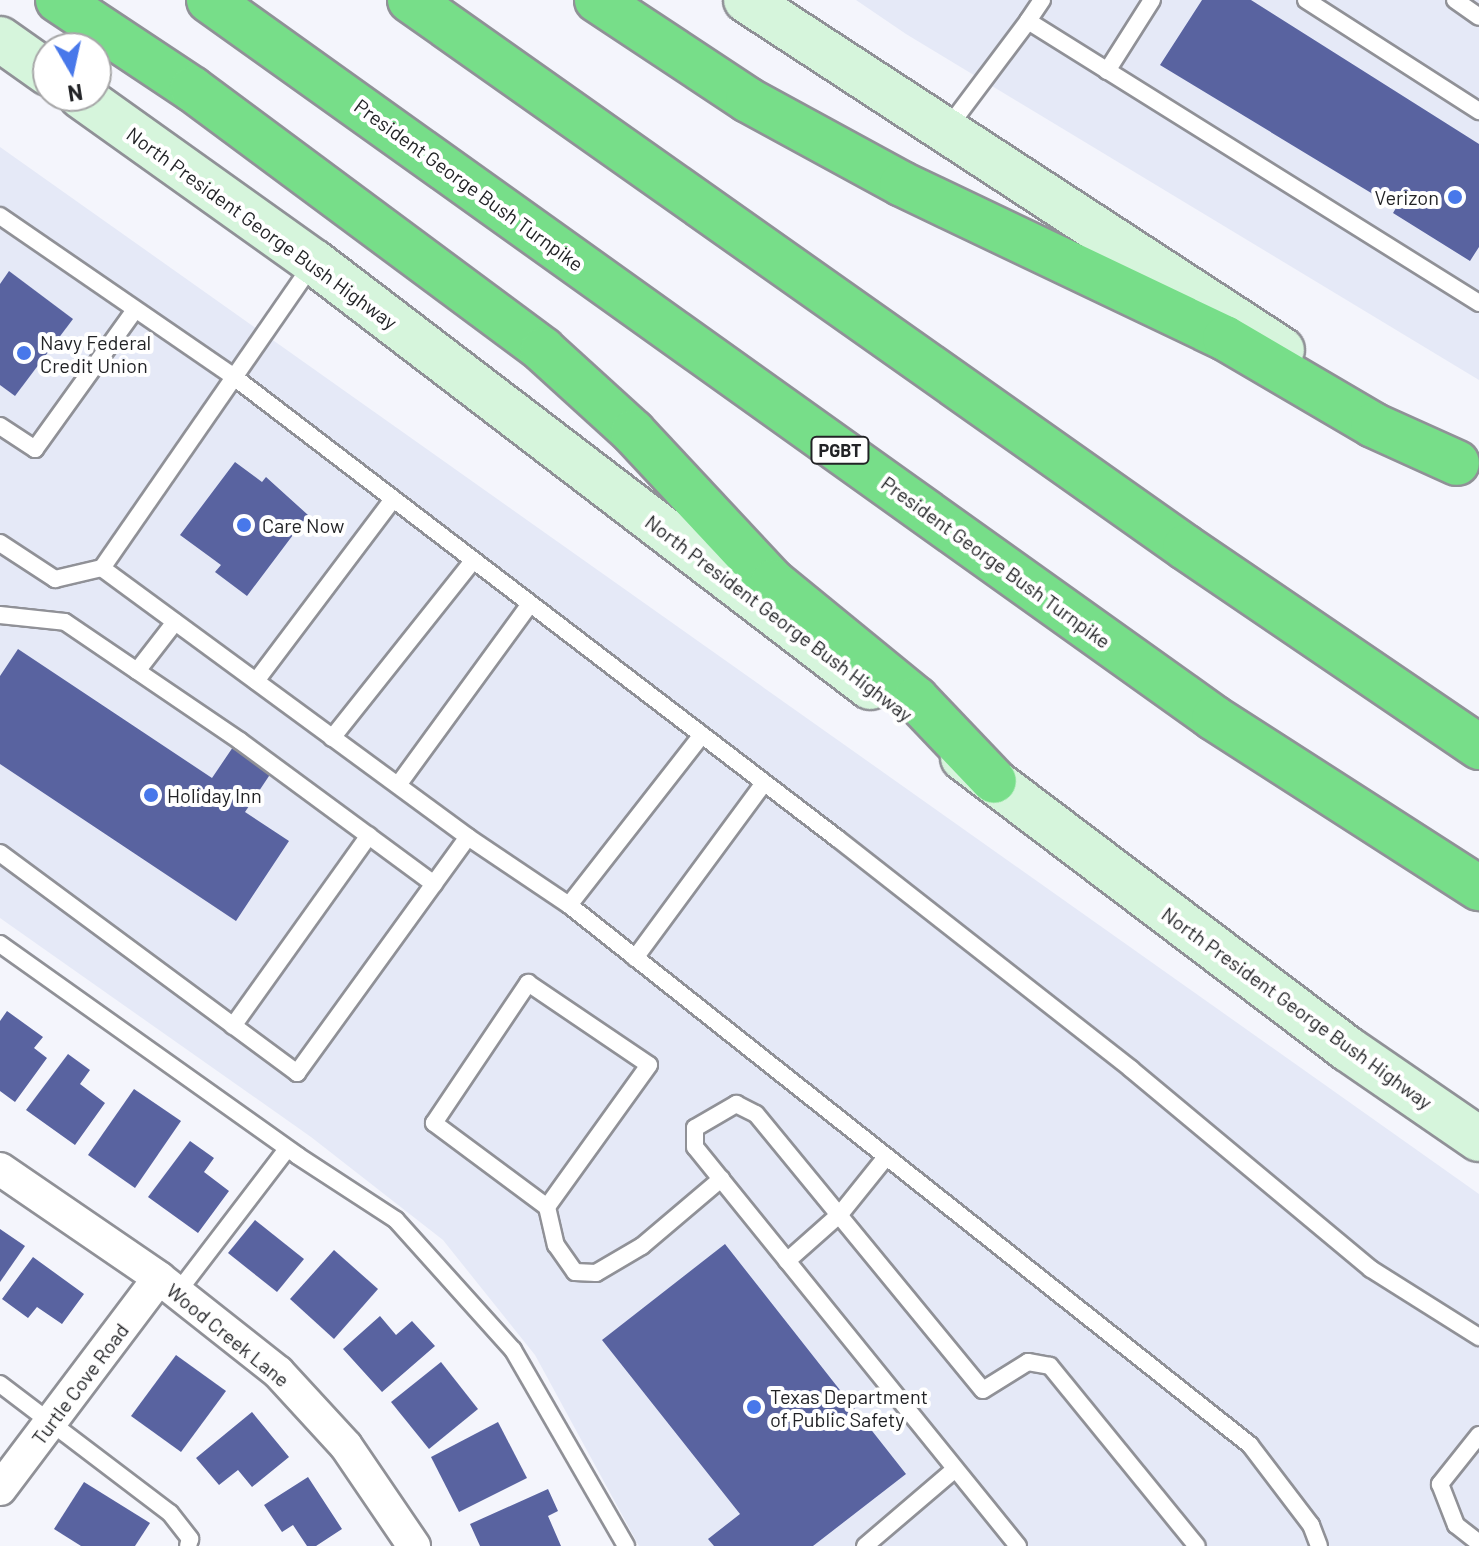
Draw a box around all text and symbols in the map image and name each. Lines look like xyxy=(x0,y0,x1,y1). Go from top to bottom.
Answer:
north arrow xyxy=(32,32,112,112)
text: N xyxy=(66,80,85,108)
street label: President George Bush Turnpike xyxy=(350,94,588,276)
street label: North President George Bush Highway xyxy=(122,122,402,334)
place label: Verizon xyxy=(1375,185,1439,209)
marker: Verizon xyxy=(1446,188,1464,206)
place label: Navy Federal Credit Union xyxy=(40,330,151,377)
marker: Navy Federal Credit Union xyxy=(15,344,33,362)
road number: PGBT xyxy=(810,436,870,464)
street label: President George Bush Turnpike xyxy=(877,471,1115,653)
street label: North President George Bush Highway xyxy=(641,510,917,726)
place label: Care Now xyxy=(262,513,344,537)
marker: Care Now xyxy=(233,514,255,536)
place label: Holiday Inn xyxy=(167,783,262,807)
marker: Holiday Inn xyxy=(142,786,160,804)
street label: North President George Bush Highway xyxy=(1157,902,1437,1114)
street label: Wood Creek Lane xyxy=(162,1278,294,1392)
street label: Turtle Cove Road xyxy=(26,1318,134,1450)
place label: Texas Department of Public Safety xyxy=(770,1384,928,1431)
marker: Texas Department of Public Safety xyxy=(745,1398,763,1416)

